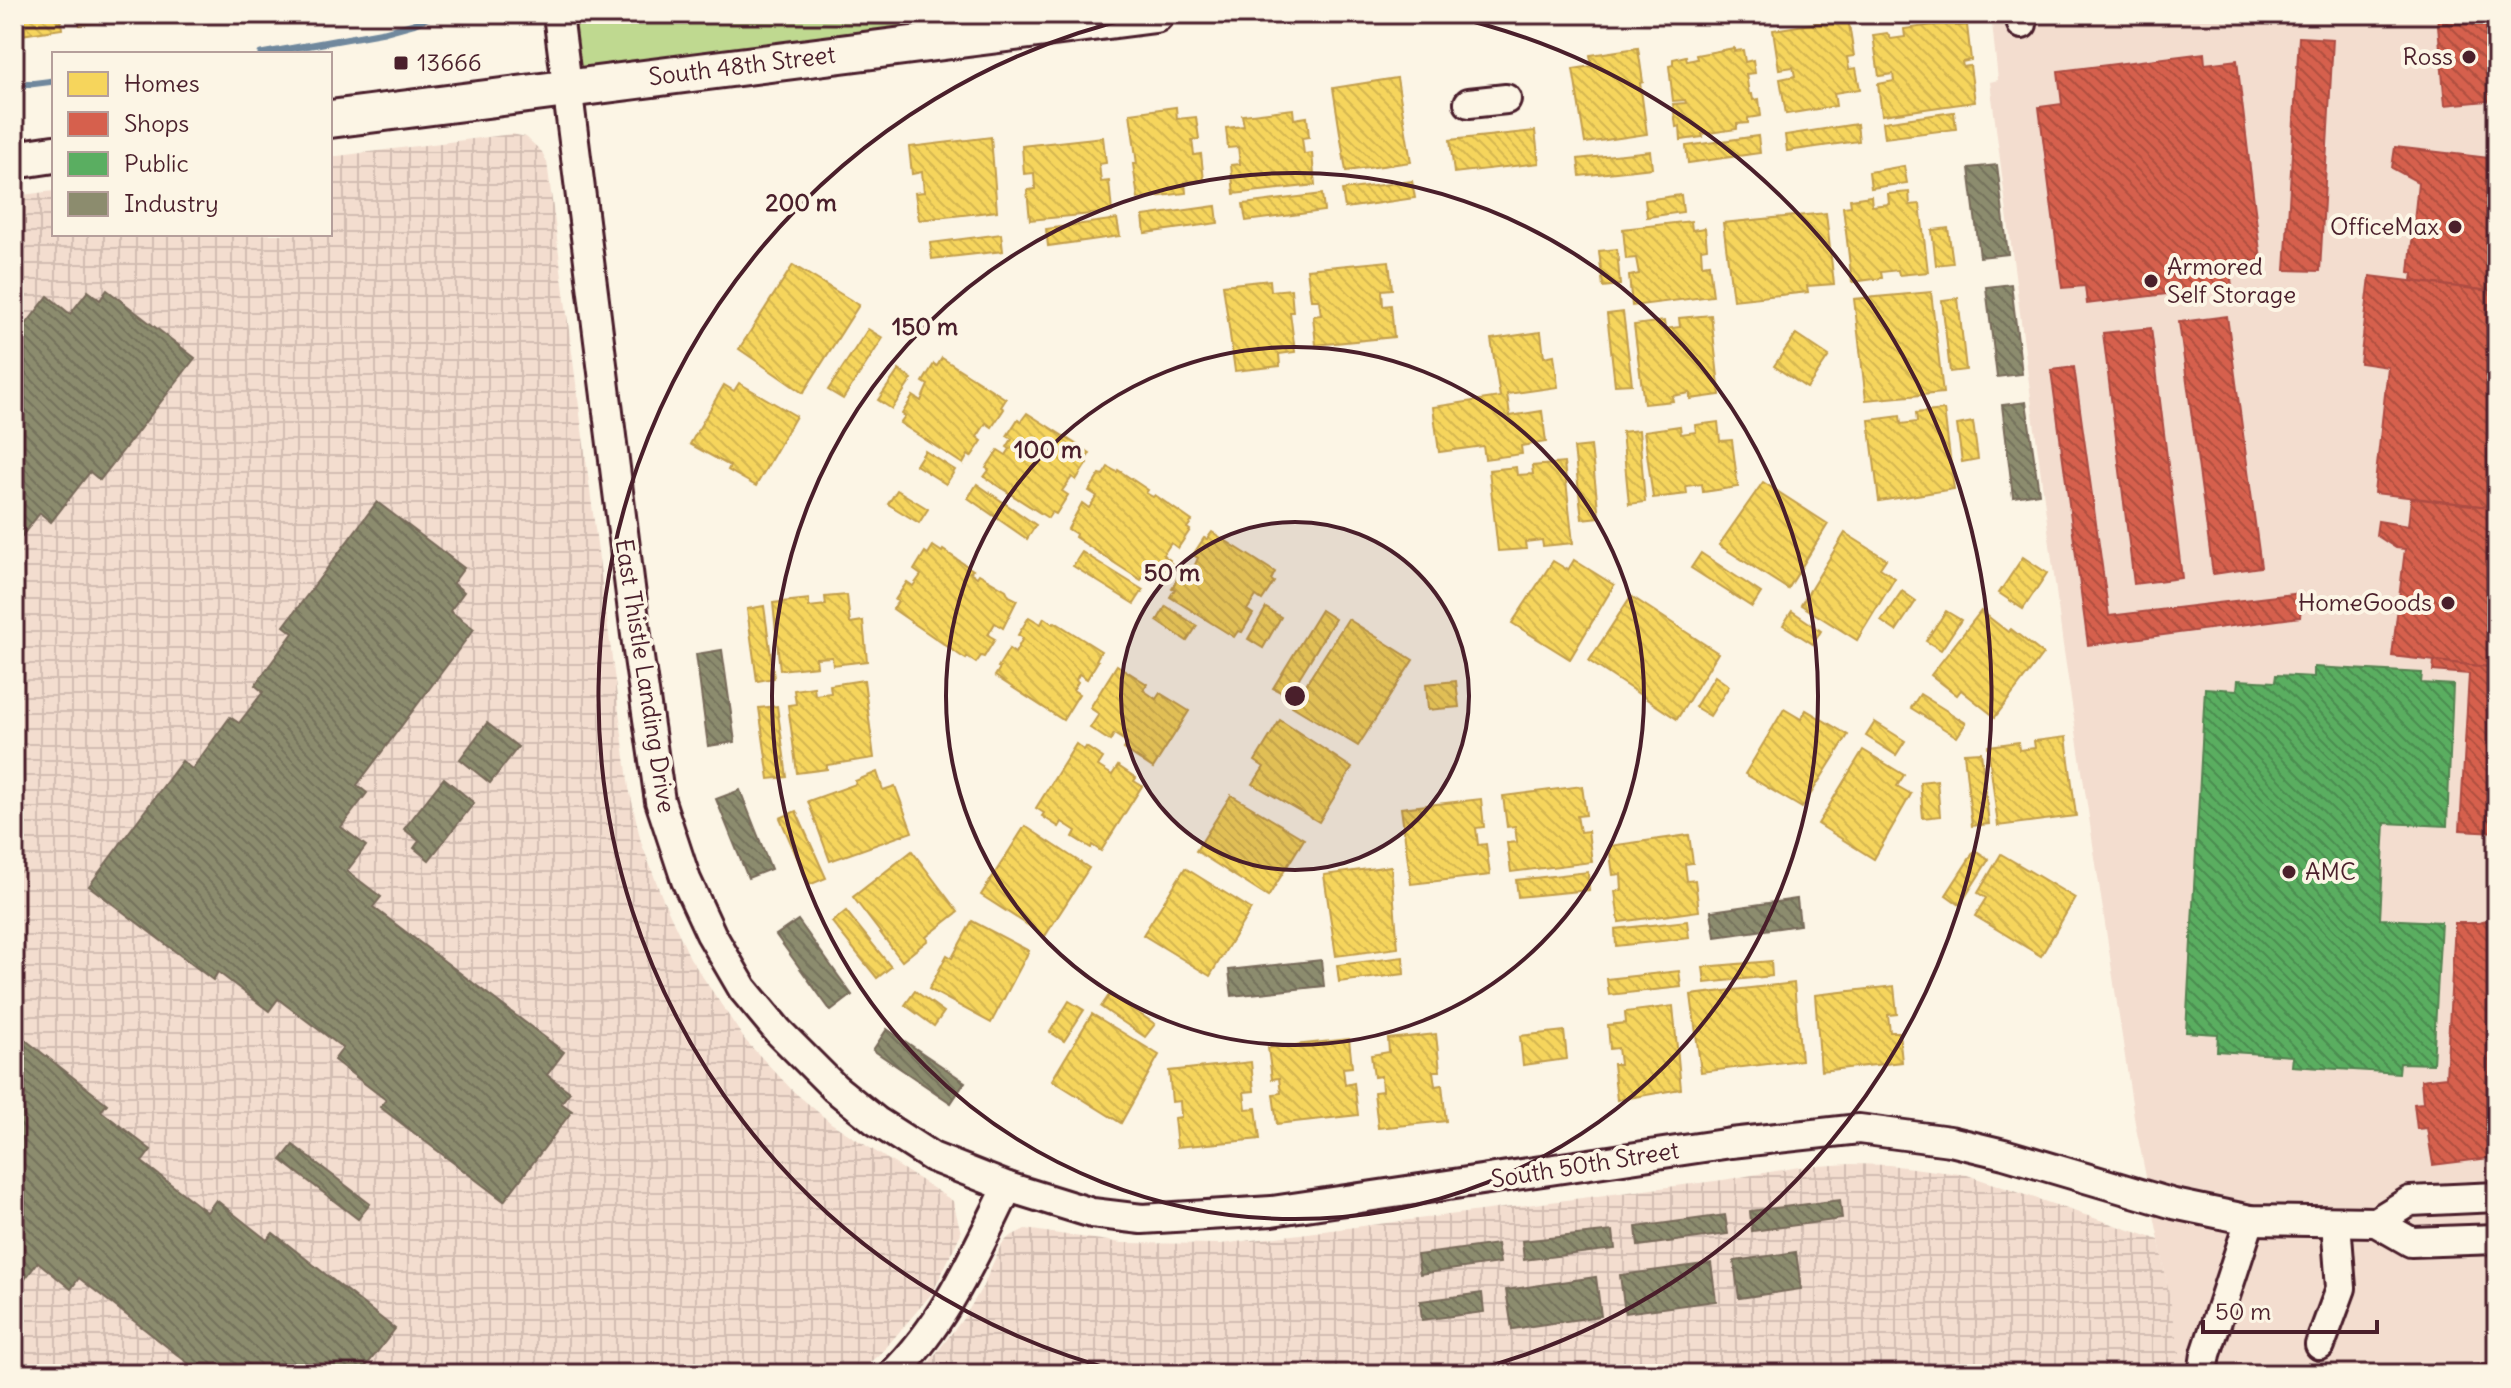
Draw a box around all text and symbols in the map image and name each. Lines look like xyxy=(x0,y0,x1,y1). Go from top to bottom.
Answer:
street label: South 48th Street xyxy=(647,39,837,91)
place label: Ross xyxy=(2403,41,2453,71)
place label: 13666 xyxy=(417,47,482,77)
marker: Ross xyxy=(2460,48,2478,66)
legend xyxy=(52,52,332,236)
marker: 13666 xyxy=(392,54,410,72)
text: Homes xyxy=(124,68,200,98)
text: Shops xyxy=(124,108,189,138)
text: Public xyxy=(124,148,189,178)
text: 200 m xyxy=(765,187,837,217)
text: Industry xyxy=(124,188,219,218)
place label: OfficeMax xyxy=(2330,211,2439,241)
marker: OfficeMax xyxy=(2446,218,2464,236)
place label: Armored Self Storage xyxy=(2167,251,2296,309)
marker: Armored Self Storage xyxy=(2142,272,2160,290)
text: 150 m xyxy=(892,311,958,341)
text: 100 m xyxy=(1014,434,1082,464)
street label: East Thistle Landing Drive xyxy=(610,537,682,815)
text: 50 m xyxy=(1144,557,1200,587)
place label: HomeGoods xyxy=(2298,587,2432,617)
marker: HomeGoods xyxy=(2439,594,2457,612)
centre of rings xyxy=(1281,682,1309,710)
place label: AMC xyxy=(2305,856,2356,886)
marker: AMC xyxy=(2280,863,2298,881)
street label: South 50th Street xyxy=(1489,1134,1681,1194)
scale bar xyxy=(2203,1284,2377,1334)
text: 50 m xyxy=(2215,1296,2271,1326)

